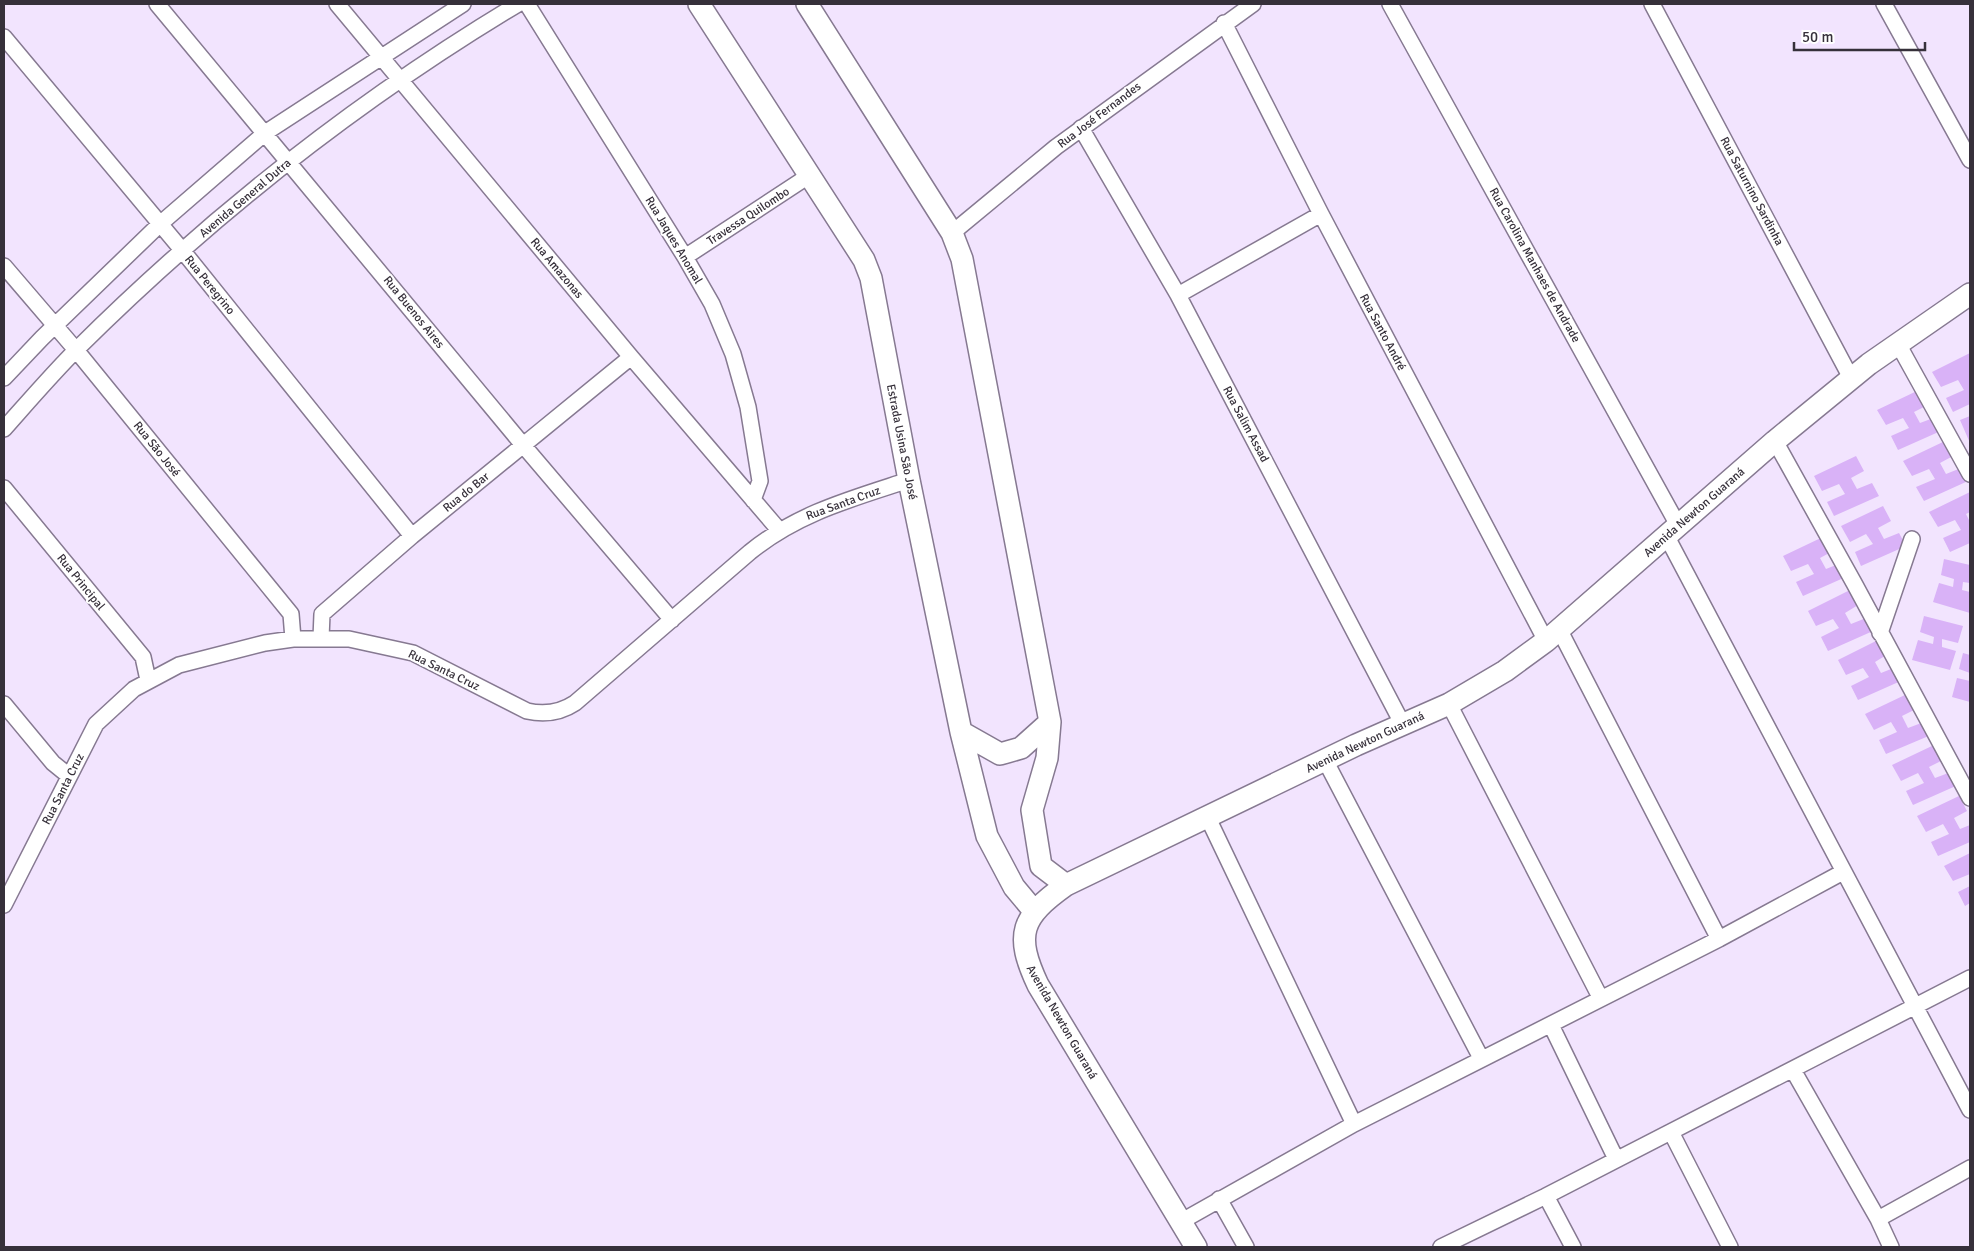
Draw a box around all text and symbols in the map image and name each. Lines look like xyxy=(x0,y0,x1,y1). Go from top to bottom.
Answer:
scale bar xyxy=(1794,20,1925,52)
text: 50 m xyxy=(1802,28,1833,46)
street label: Rua José Fernandes xyxy=(1054,79,1144,152)
street label: Rua Saturnino Sardinha xyxy=(1717,134,1787,248)
street label: Avenida General Dutra xyxy=(196,156,294,241)
street label: Travessa Quilombo xyxy=(704,184,792,249)
street label: Rua Carolina Manhaes de Andrade xyxy=(1486,185,1583,345)
street label: Rua Jaques Anomal xyxy=(642,194,706,287)
street label: Rua Amazonas xyxy=(527,235,586,302)
street label: Rua Peregrino xyxy=(181,253,238,318)
street label: Rua Buenos Aires xyxy=(380,273,447,352)
street label: Rua Santo André xyxy=(1356,291,1409,373)
street label: Estrada Usina São José xyxy=(883,383,920,501)
street label: Rua Salim Assad xyxy=(1219,384,1272,465)
street label: Rua São José xyxy=(130,419,183,480)
street label: Avenida Newton Guaraná xyxy=(1641,464,1748,560)
street label: Rua do Bar xyxy=(440,469,493,516)
street label: Rua Santa Cruz xyxy=(804,483,882,524)
street label: Rua Principal xyxy=(53,551,108,614)
street label: Rua Santa Cruz xyxy=(405,647,482,694)
street label: Avenida Newton Guaraná xyxy=(1304,708,1427,777)
street label: Rua Santa Cruz xyxy=(39,751,88,827)
street label: Avenida Newton Guaraná xyxy=(1023,963,1100,1082)

